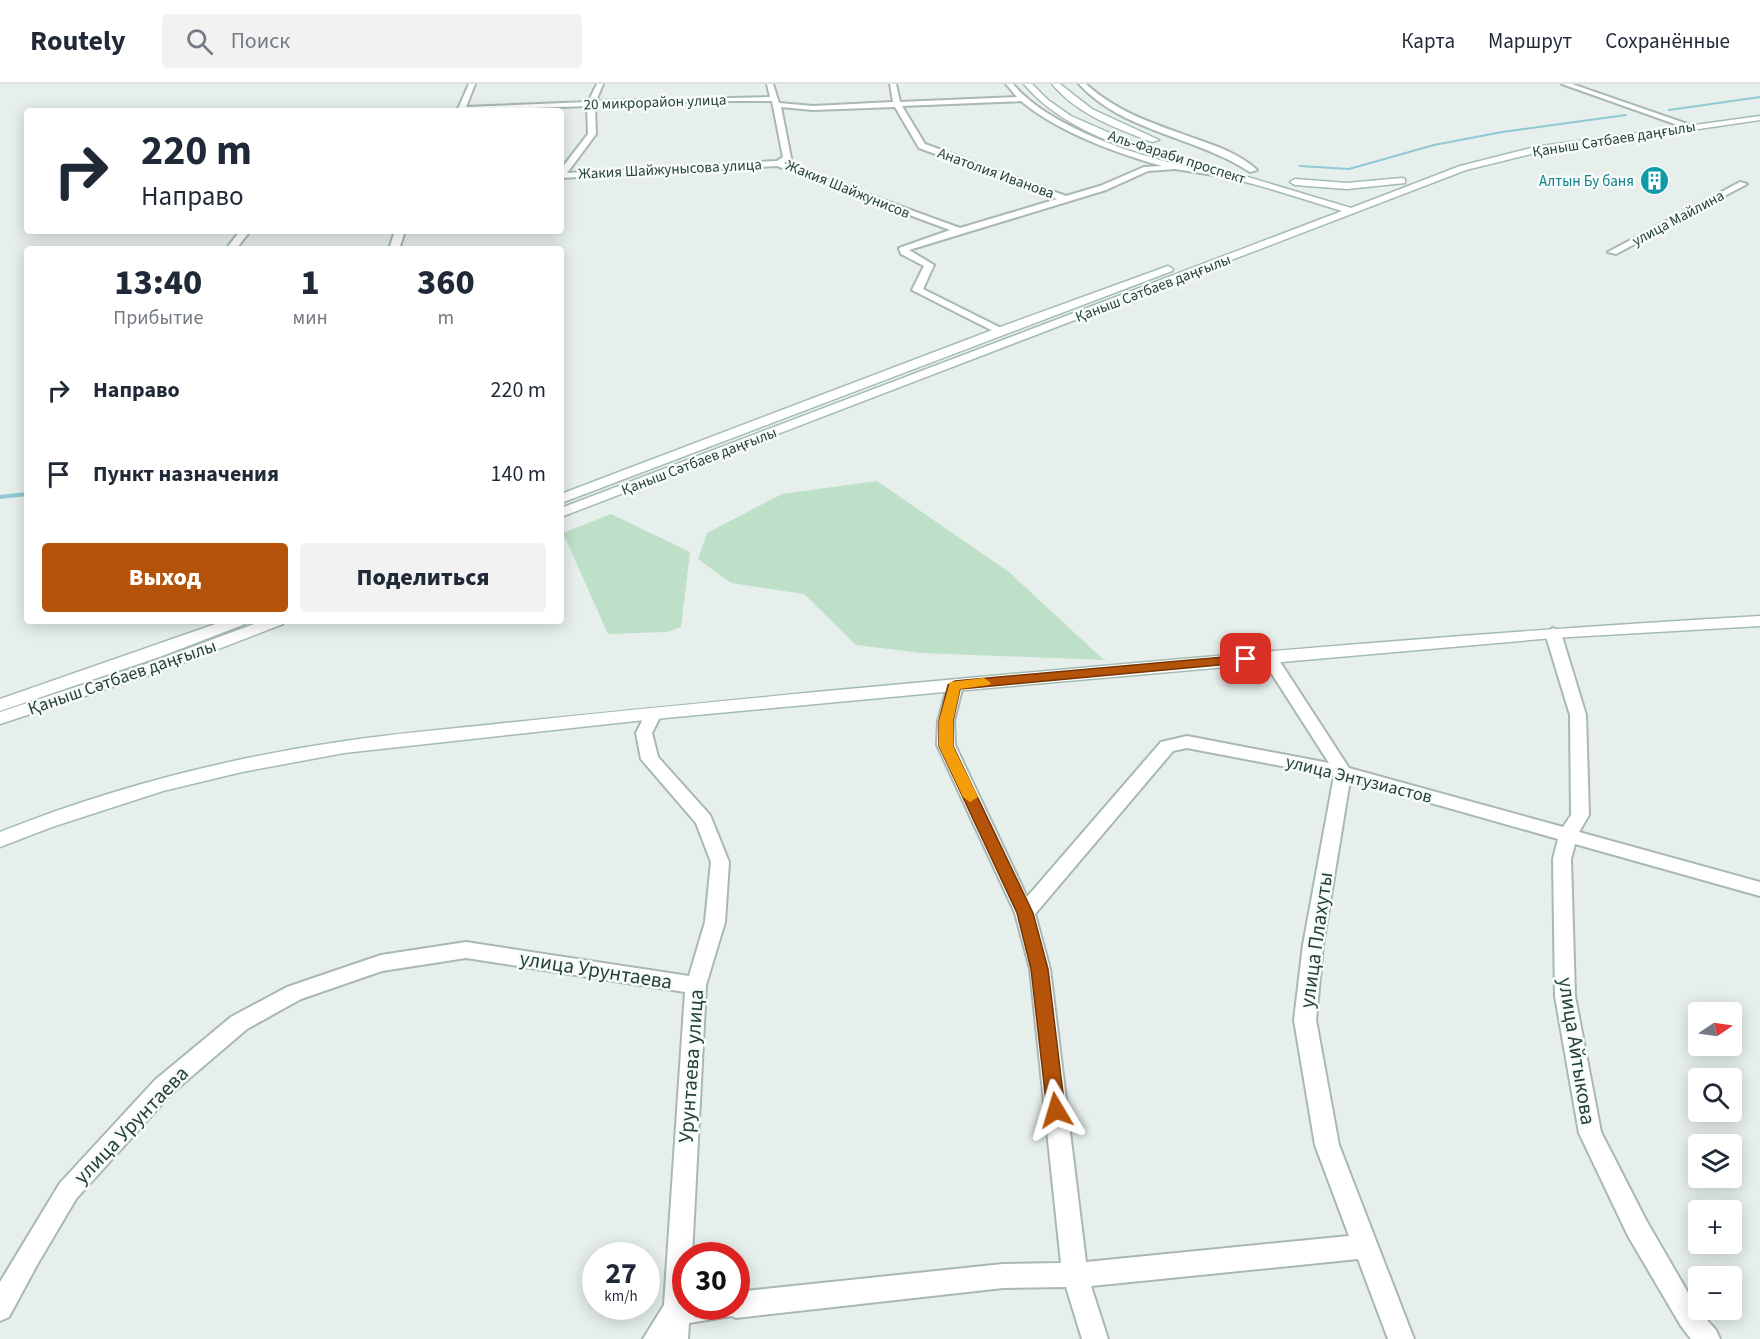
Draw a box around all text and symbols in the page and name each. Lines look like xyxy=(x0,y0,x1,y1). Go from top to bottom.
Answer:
search box xyxy=(162,14,582,68)
text: Routely xyxy=(30,21,126,61)
icon: search xyxy=(183,25,216,58)
text: Поиск xyxy=(231,25,290,57)
text: Карта xyxy=(1401,26,1455,56)
text: Маршрут xyxy=(1488,26,1572,56)
text: Сохранённые xyxy=(1605,26,1730,56)
street label: 20 микрорайон улица xyxy=(583,90,727,115)
street label: Қаныш Сәтбаев даңғылы xyxy=(1531,116,1697,163)
text: 220 m xyxy=(141,121,252,181)
street label: Аль-Фараби проспект xyxy=(1105,125,1248,190)
icon: right xyxy=(42,132,120,210)
street label: Анатолия Иванова xyxy=(935,143,1057,204)
street label: Жакия Шайжунысова улица xyxy=(578,154,762,185)
street label: Жакия Шайжунисов xyxy=(783,155,913,224)
building icon: Алтын Бу баня xyxy=(1639,165,1671,197)
place label: Алтын Бу баня xyxy=(1539,171,1634,192)
text: Направо xyxy=(141,177,244,216)
street label: улица Майлина xyxy=(1628,185,1728,252)
street label: Қаныш Сәтбаев даңғылы xyxy=(1072,249,1234,328)
text: 13:40 xyxy=(114,257,202,308)
text: 1 xyxy=(301,257,320,308)
text: 360 xyxy=(417,257,475,308)
text: Прибытие xyxy=(113,304,203,332)
text: мин xyxy=(293,304,328,332)
text: m xyxy=(438,304,454,332)
icon: right xyxy=(42,374,75,407)
text: Направо xyxy=(93,374,180,406)
text: 220 m xyxy=(491,374,546,406)
street label: Қаныш Сәтбаев даңғылы xyxy=(618,422,780,501)
icon: arrive xyxy=(42,458,75,491)
text: Пункт назначения xyxy=(93,458,279,490)
text: 140 m xyxy=(491,458,546,490)
button: Выход xyxy=(42,543,288,612)
button: Поделиться xyxy=(300,543,546,612)
street label: Қаныш Сәтбаев даңғылы xyxy=(25,633,220,722)
pin xyxy=(1220,633,1271,684)
icon: arrive xyxy=(1229,642,1262,675)
street label: улица Энтузиастов xyxy=(1283,749,1435,810)
street label: улица Плахуты xyxy=(1292,870,1340,1010)
street label: улица Урунтаева xyxy=(518,943,674,997)
street label: улица Айтыкова xyxy=(1551,975,1603,1127)
street label: Урунтаева улица xyxy=(671,988,711,1144)
north arrow xyxy=(1688,1002,1742,1056)
map controls xyxy=(1688,1002,1742,1320)
street label: улица Урунтаева xyxy=(67,1059,195,1191)
button: search xyxy=(1688,1068,1742,1122)
position arrow xyxy=(1024,1078,1088,1142)
button: layers xyxy=(1688,1134,1742,1188)
button: + xyxy=(1688,1200,1742,1254)
speed limit sign: 30 xyxy=(672,1242,750,1320)
text: 27 xyxy=(605,1252,637,1295)
button: − xyxy=(1688,1266,1742,1320)
text: km/h xyxy=(604,1286,638,1307)

